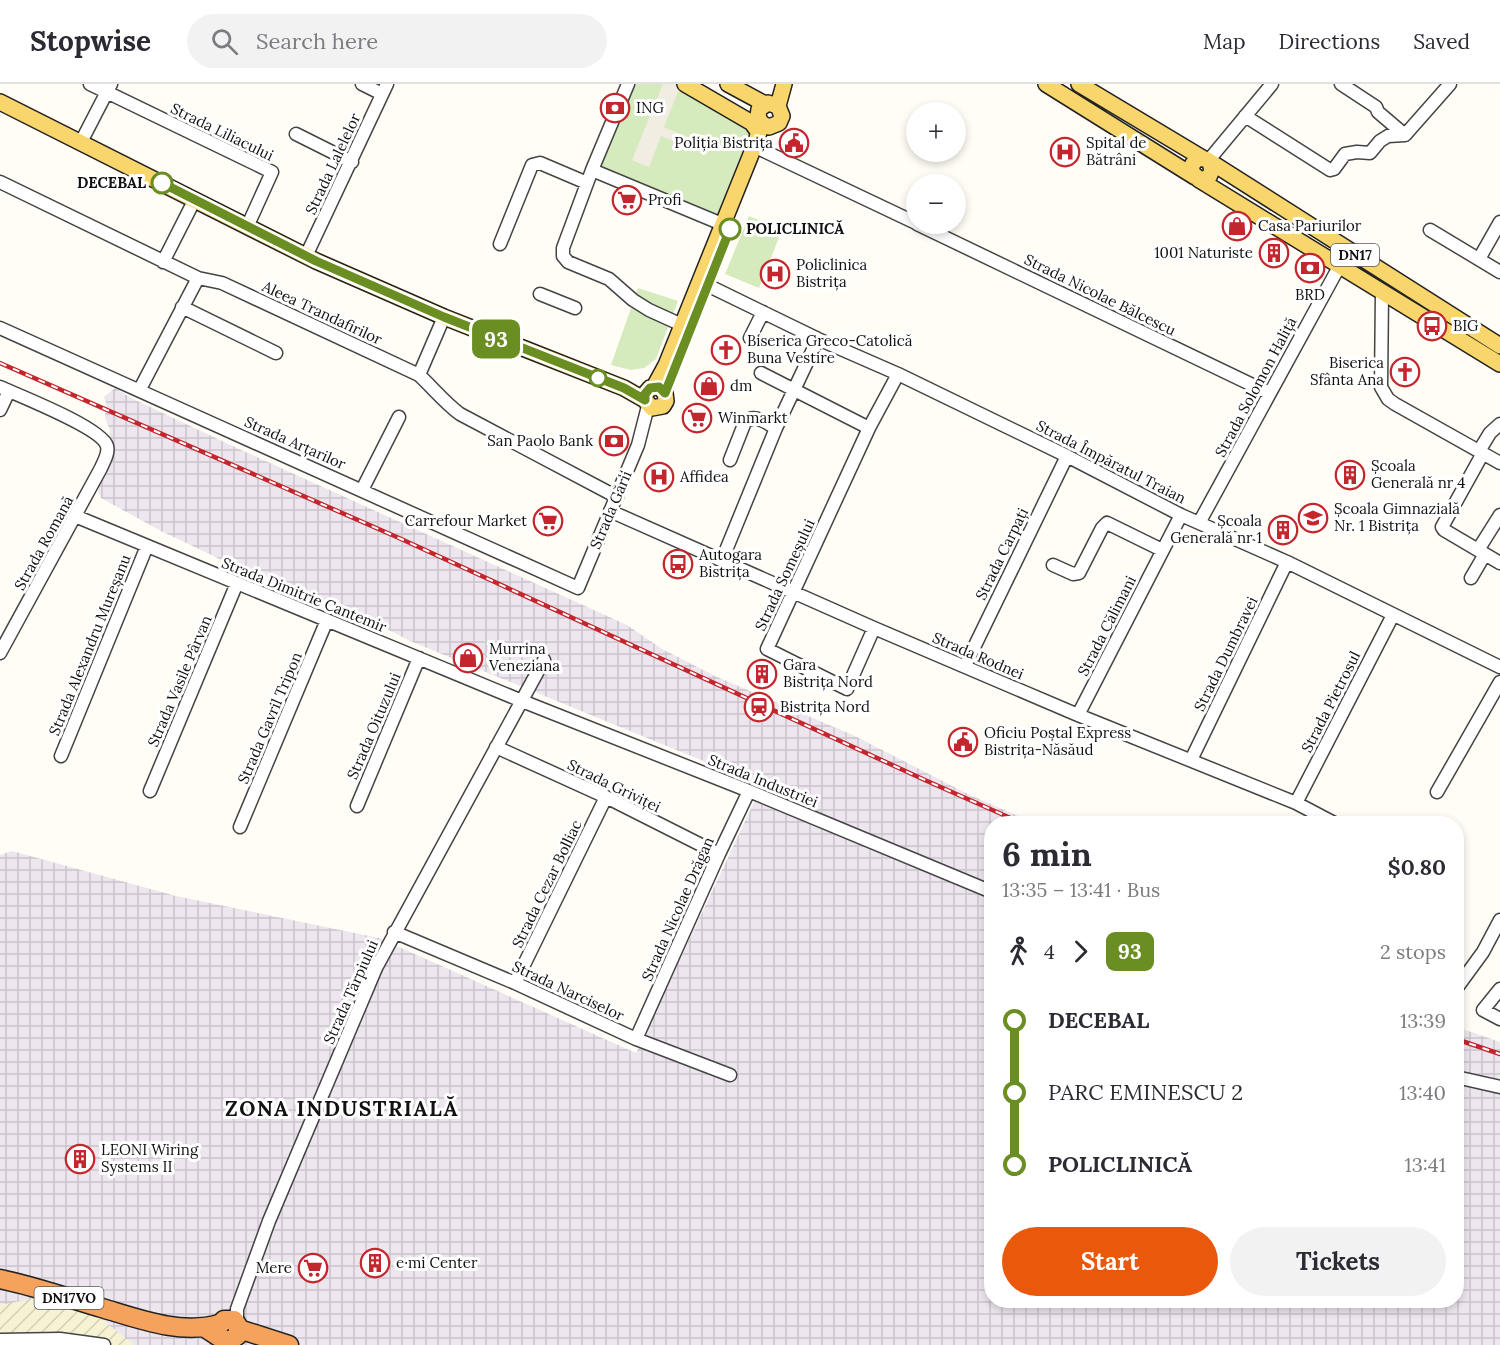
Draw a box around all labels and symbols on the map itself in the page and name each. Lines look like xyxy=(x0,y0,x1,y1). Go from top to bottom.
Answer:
bank icon: ING xyxy=(599,92,631,124)
street label: Strada Liliacului xyxy=(168,98,277,165)
place label: ING xyxy=(636,98,664,117)
street label: Strada Lalelelor xyxy=(301,110,365,217)
public building icon: Poliția Bistrița xyxy=(778,127,810,159)
place label: Poliția Bistrița xyxy=(674,133,773,152)
place label: Spital de Bătrâni xyxy=(1086,133,1147,169)
hospital icon: Spital de Bătrâni xyxy=(1049,136,1081,168)
marker: DECEBAL xyxy=(151,172,173,194)
place label: DECEBAL xyxy=(77,173,146,192)
supermarket icon: Profi xyxy=(611,184,643,216)
place label: Profi xyxy=(648,190,682,209)
shop icon: Casa Pariurilor xyxy=(1221,210,1253,242)
place label: Casa Pariurilor xyxy=(1258,216,1362,235)
marker: POLICLINICĂ xyxy=(719,218,741,240)
place label: POLICLINICĂ xyxy=(746,219,844,238)
building icon: 1001 Naturiste xyxy=(1258,237,1290,269)
place label: 1001 Naturiste xyxy=(1154,243,1253,262)
road number: DN17 xyxy=(1331,244,1379,266)
street label: Strada Nicolae Bălcescu xyxy=(1021,250,1179,340)
bank icon: BRD xyxy=(1294,252,1326,284)
place label: Policlinica Bistrița xyxy=(796,255,868,291)
hospital icon: Policlinica Bistrița xyxy=(759,258,791,290)
street label: Aleea Trandafirilor xyxy=(258,276,386,349)
place label: BRD xyxy=(1295,285,1325,304)
bus stop icon: BIG xyxy=(1416,310,1448,342)
street label: Strada Solomon Haliță xyxy=(1211,313,1301,460)
place label: BIG xyxy=(1453,316,1479,335)
line badge: 93 xyxy=(469,320,523,358)
place label: Biserica Greco-Catolică Buna Vestire xyxy=(747,331,913,367)
church icon: Biserica Greco-Catolică Buna Vestire xyxy=(710,334,742,366)
place label: Biserica Sfânta Ana xyxy=(1310,353,1384,389)
church icon: Biserica Sfânta Ana xyxy=(1389,356,1421,388)
unlabelled marker xyxy=(589,369,607,387)
shop icon: dm xyxy=(693,370,725,402)
place label: dm xyxy=(730,376,752,395)
supermarket icon: Winmarkt xyxy=(681,402,713,434)
place label: Winmarkt xyxy=(718,408,788,427)
street label: Strada Arțarilor xyxy=(242,412,349,474)
street label: Strada Împăratul Traian xyxy=(1033,416,1189,508)
bank icon: San Paolo Bank xyxy=(598,425,630,457)
place label: San Paolo Bank xyxy=(487,431,593,450)
place label: Școala Generală nr 4 xyxy=(1371,456,1465,492)
building icon: Școala Generală nr 4 xyxy=(1334,459,1366,491)
hospital icon: Affidea xyxy=(643,461,675,493)
place label: Affidea xyxy=(679,467,729,486)
street label: Strada Gării xyxy=(586,468,636,552)
street label: Strada Romană xyxy=(10,492,77,593)
place label: Școala Gimnazială Nr. 1 Bistrița xyxy=(1334,499,1460,535)
school or university icon: Școala Gimnazială Nr. 1 Bistrița xyxy=(1297,502,1329,534)
supermarket icon: Carrefour Market xyxy=(532,505,564,537)
street label: Strada Carpați xyxy=(971,505,1032,603)
place label: Carrefour Market xyxy=(405,511,527,530)
place label: Școala Generală nr 1 xyxy=(1170,511,1262,547)
building icon: Școala Generală nr 1 xyxy=(1267,514,1299,546)
street label: Strada Someșului xyxy=(750,516,819,634)
place label: Autogara Bistrița xyxy=(698,545,762,581)
bus stop icon: Autogara Bistrița xyxy=(662,548,694,580)
street label: Strada Alexandru Mureșanu xyxy=(44,551,135,738)
street label: Strada Dimitrie Cantemir xyxy=(219,553,390,637)
street label: Strada Călimani xyxy=(1073,572,1140,679)
street label: Strada Dumbravei xyxy=(1190,593,1262,714)
street label: Strada Vasile Pârvan xyxy=(143,612,216,749)
street label: Strada Rodnei xyxy=(930,628,1027,683)
place label: Murrina Veneziana xyxy=(488,639,560,675)
shop icon: Murrina Veneziana xyxy=(452,642,484,674)
street label: Strada Pietrosul xyxy=(1297,648,1364,756)
street label: Strada Gavril Tripon xyxy=(233,649,306,787)
place label: Gara Bistrița Nord xyxy=(783,655,873,691)
building icon: Gara Bistrița Nord xyxy=(746,658,778,690)
street label: Strada Oituzului xyxy=(343,670,405,782)
station icon: Bistrița Nord xyxy=(743,691,775,723)
place label: Bistrița Nord xyxy=(780,697,870,716)
place label: Oficiu Poștal Express Bistrița-Năsăud xyxy=(984,723,1131,759)
public building icon: Oficiu Poștal Express Bistrița-Năsăud xyxy=(947,726,979,758)
street label: Strada Industriei xyxy=(705,750,821,811)
street label: Strada Griviței xyxy=(565,755,664,816)
street label: Strada Cezar Bolliac xyxy=(507,817,586,951)
street label: Strada Nicolae Drăgan xyxy=(637,834,718,984)
street label: Strada Tărpiului xyxy=(319,937,382,1047)
street label: Strada Narciselor xyxy=(509,956,628,1025)
district label: ZONA INDUSTRIALĂ xyxy=(225,1095,459,1122)
place label: LEONI Wiring Systems II xyxy=(101,1140,199,1176)
building icon: LEONI Wiring Systems II xyxy=(64,1143,96,1175)
building icon: e·mi Center xyxy=(359,1247,391,1279)
supermarket icon: Mere xyxy=(297,1252,329,1284)
place label: e·mi Center xyxy=(396,1253,478,1272)
place label: Mere xyxy=(256,1258,292,1277)
road number: DN17VO xyxy=(34,1287,104,1309)

